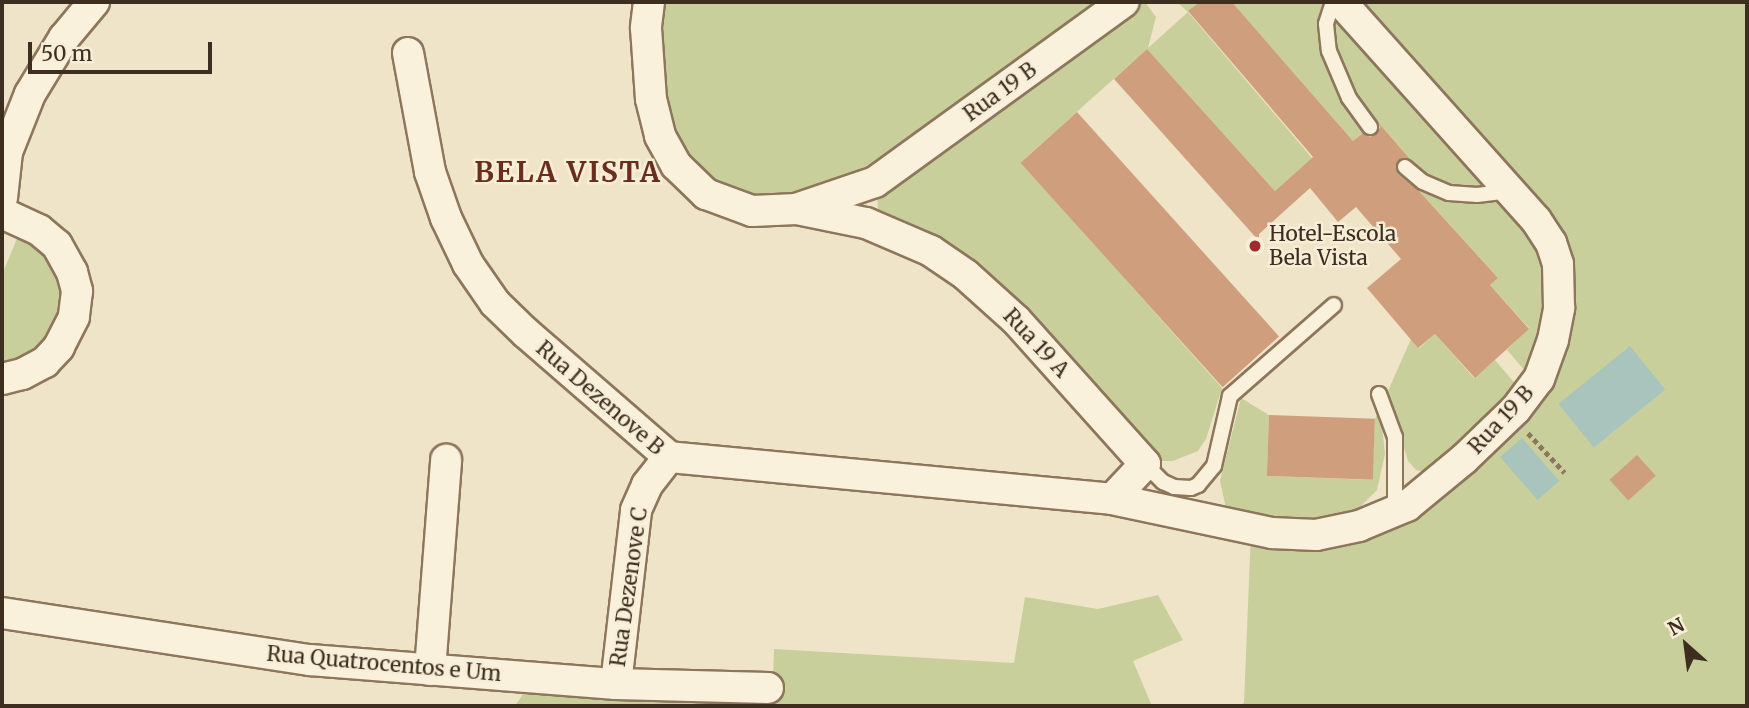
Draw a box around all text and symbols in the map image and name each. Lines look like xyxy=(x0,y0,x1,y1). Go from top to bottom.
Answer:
scale bar xyxy=(32,28,215,72)
text: 50 m xyxy=(41,40,92,67)
street label: Rua 19 B xyxy=(959,57,1041,127)
district label: BELA VISTA xyxy=(475,155,661,189)
place label: Hotel-Escola Bela Vista xyxy=(1269,221,1396,271)
marker: Hotel-Escola Bela Vista xyxy=(1247,238,1263,254)
street label: Rua 19 A xyxy=(998,303,1074,383)
street label: Rua Dezenove B xyxy=(531,336,669,460)
street label: Rua 19 B xyxy=(1463,381,1539,459)
street label: Rua Dezenove C xyxy=(605,506,653,668)
north arrow xyxy=(1651,610,1721,680)
text: N xyxy=(1664,612,1688,641)
street label: Rua Quatrocentos e Um xyxy=(266,641,502,687)

